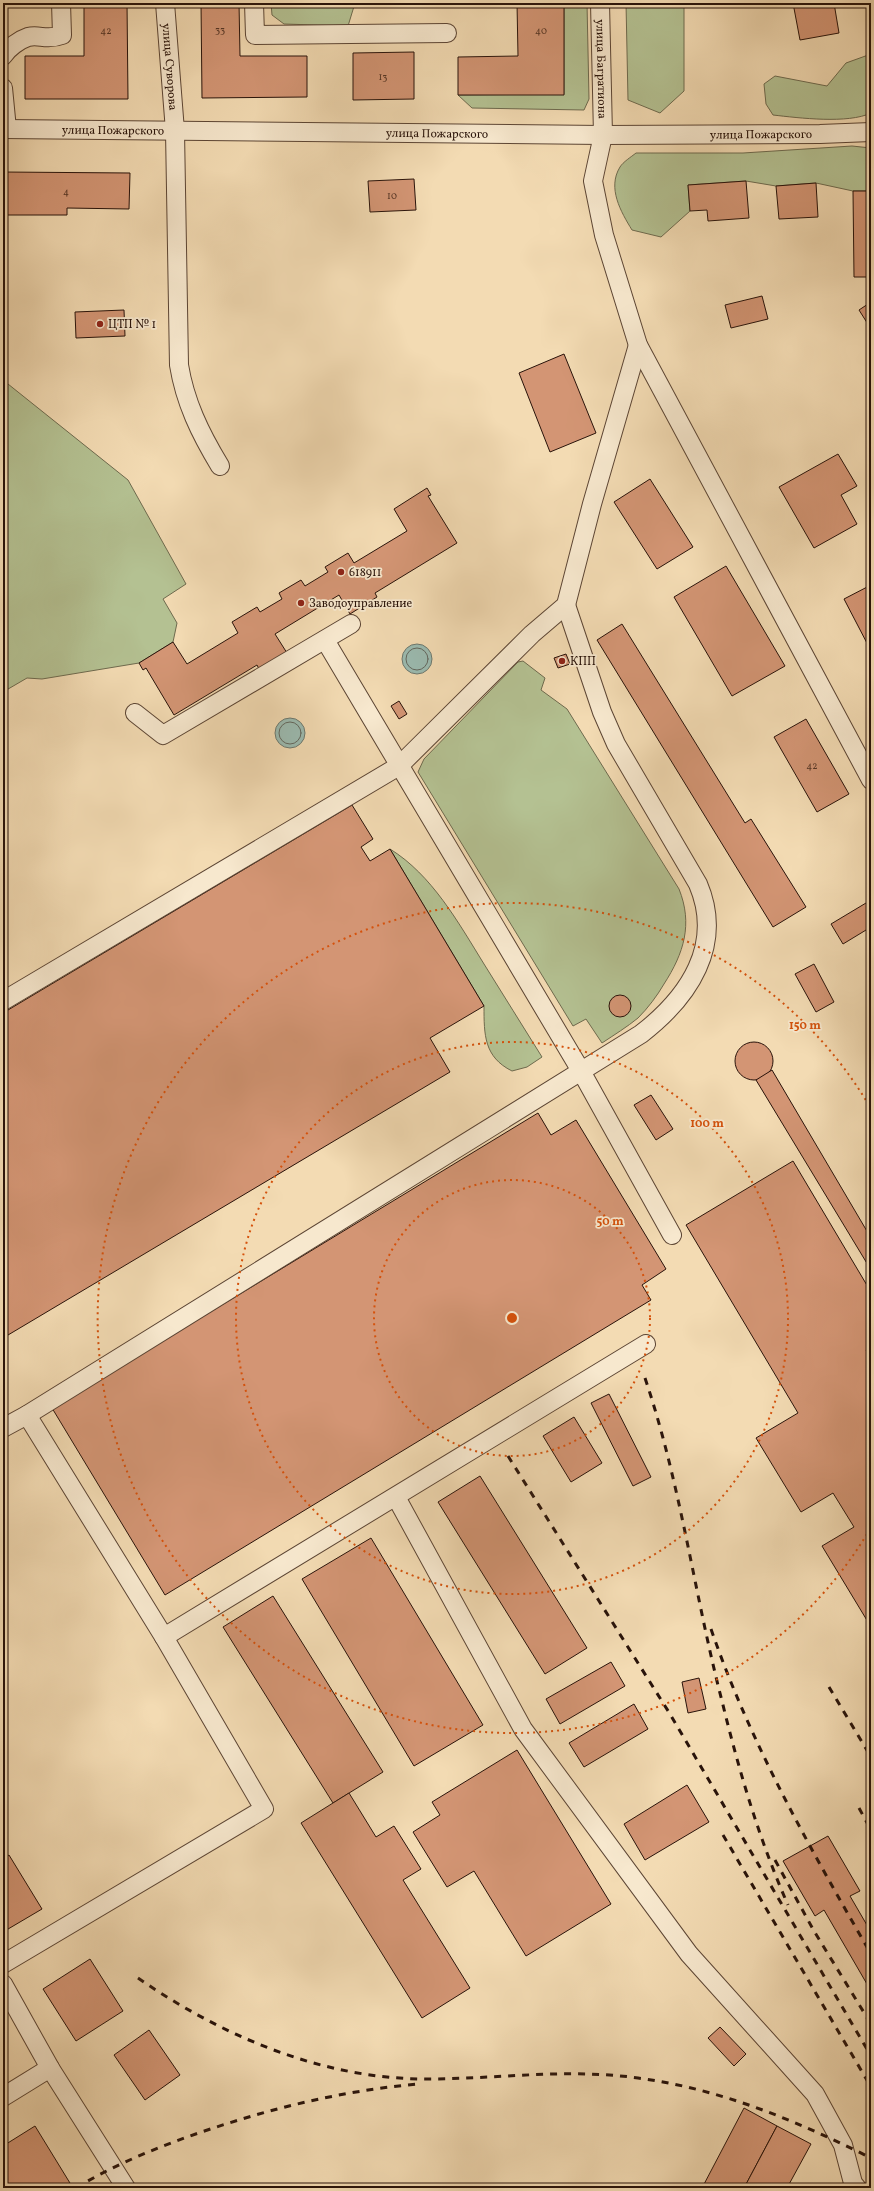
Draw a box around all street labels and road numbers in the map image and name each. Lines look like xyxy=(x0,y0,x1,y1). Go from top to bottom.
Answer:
street label: улица Багратиона xyxy=(591,19,610,119)
street label: улица Суворова xyxy=(158,23,180,111)
street label: улица Пожарского xyxy=(62,123,164,140)
street label: улица Пожарского xyxy=(386,126,488,143)
street label: улица Пожарского xyxy=(710,127,812,144)

